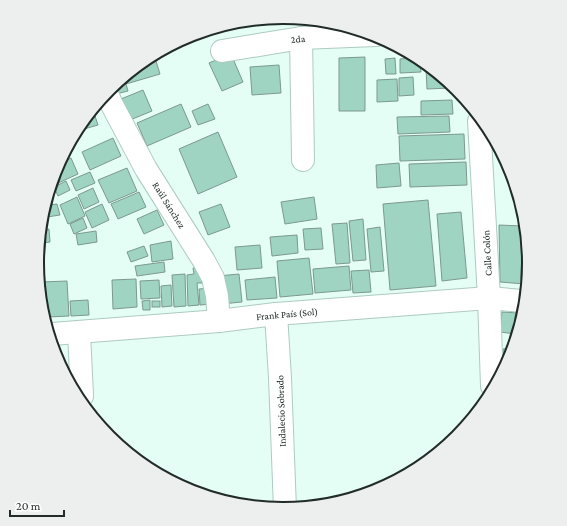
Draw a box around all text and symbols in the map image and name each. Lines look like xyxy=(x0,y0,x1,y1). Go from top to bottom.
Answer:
street label: 2da xyxy=(290,33,306,45)
street label: Raúl Sánchez xyxy=(150,180,188,230)
street label: Calle Colón xyxy=(480,229,494,276)
street label: Frank País (Sol) xyxy=(256,306,319,323)
street label: Indalecio Sobrado xyxy=(274,375,288,447)
scale bar xyxy=(10,492,64,518)
text: 20 m xyxy=(16,499,41,513)

